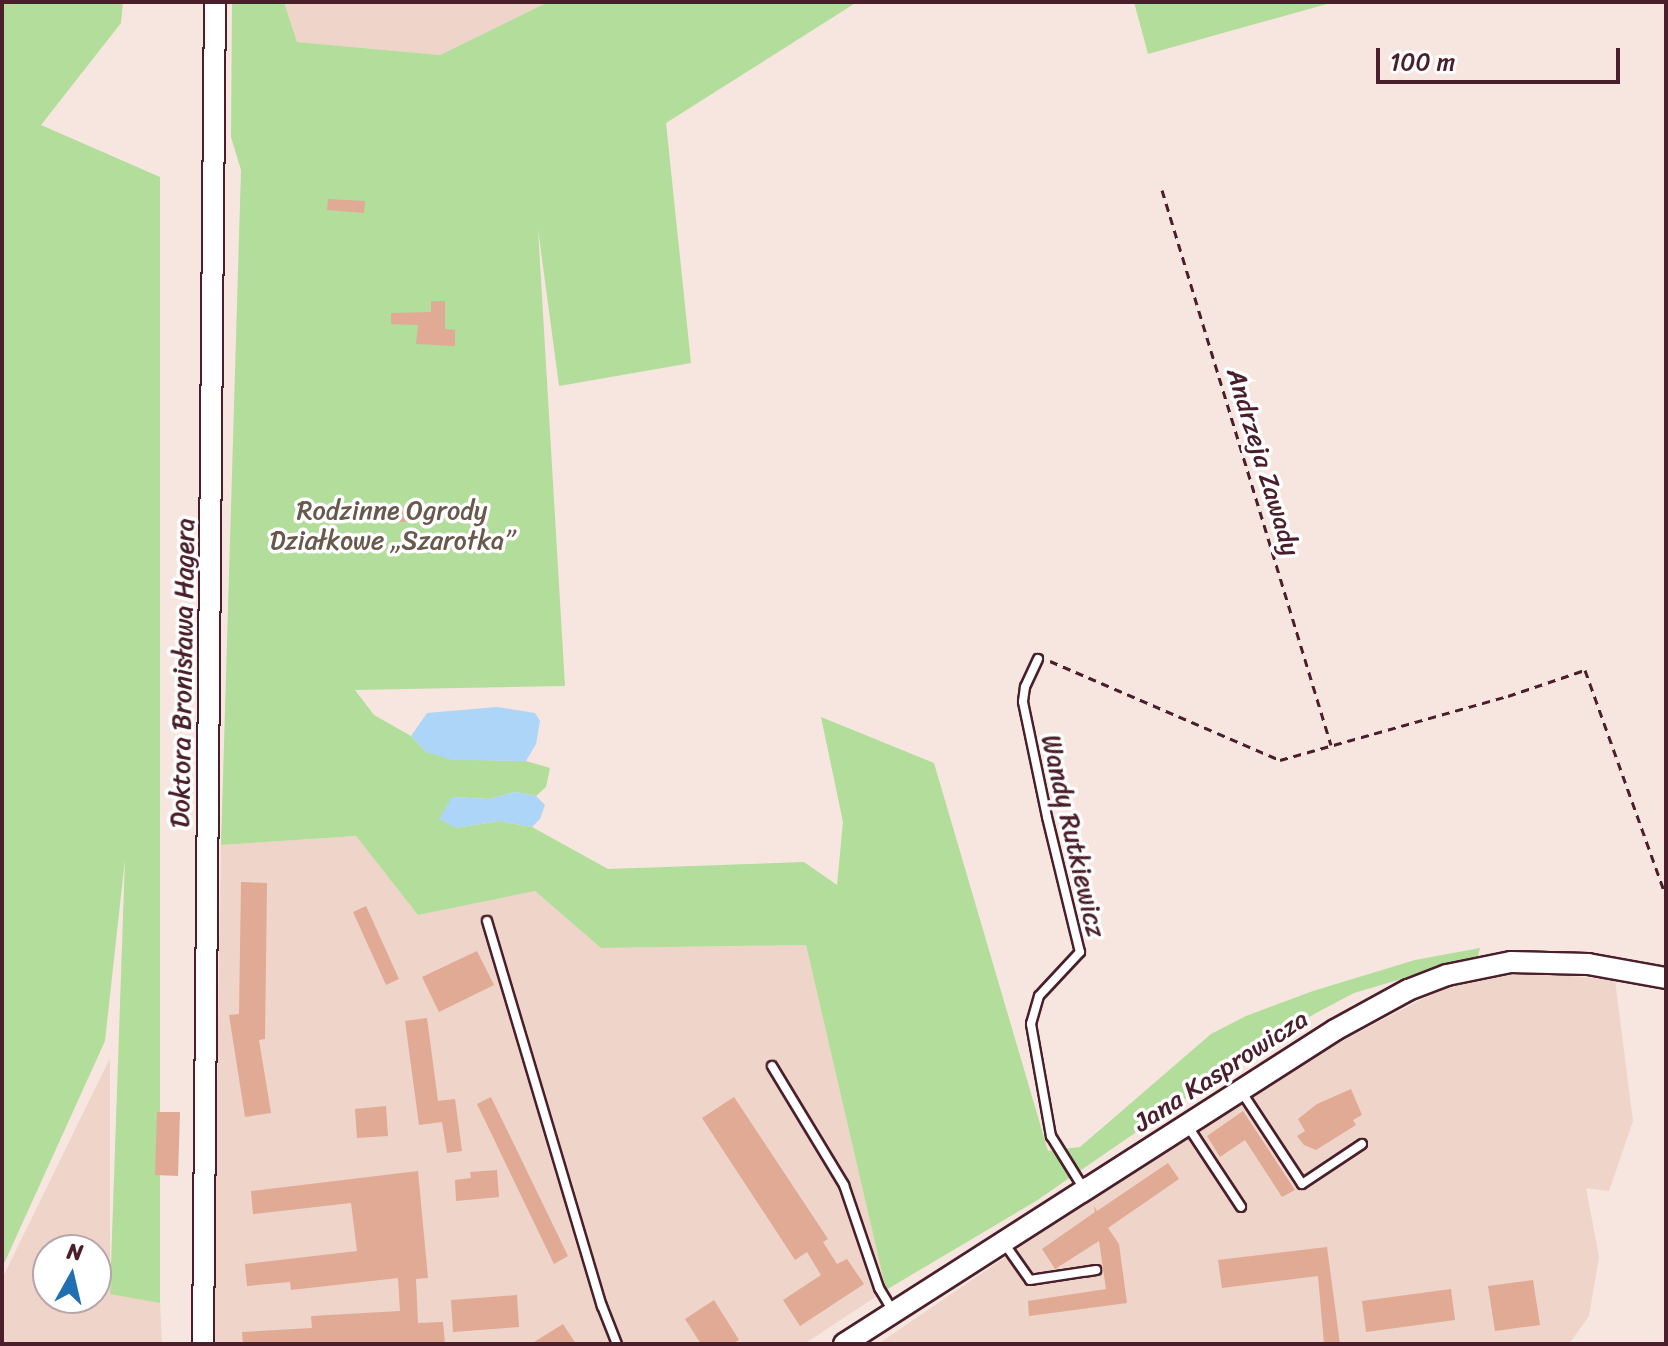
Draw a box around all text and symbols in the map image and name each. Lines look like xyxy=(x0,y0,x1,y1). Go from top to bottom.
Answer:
scale bar xyxy=(1380,32,1624,82)
text: 100 m xyxy=(1390,41,1455,83)
street label: Andrzeja Zawady xyxy=(1220,364,1306,560)
park label: Rodzinne Ogrody Działkowe „Szarotka” xyxy=(270,495,514,556)
street label: Doktora Bronisława Hagera xyxy=(165,517,201,829)
street label: Wandy Rutkiewicz xyxy=(1035,732,1111,940)
street label: Jana Kasprowicza xyxy=(1128,1003,1314,1139)
text: N xyxy=(65,1231,85,1272)
north arrow xyxy=(32,1234,112,1314)

